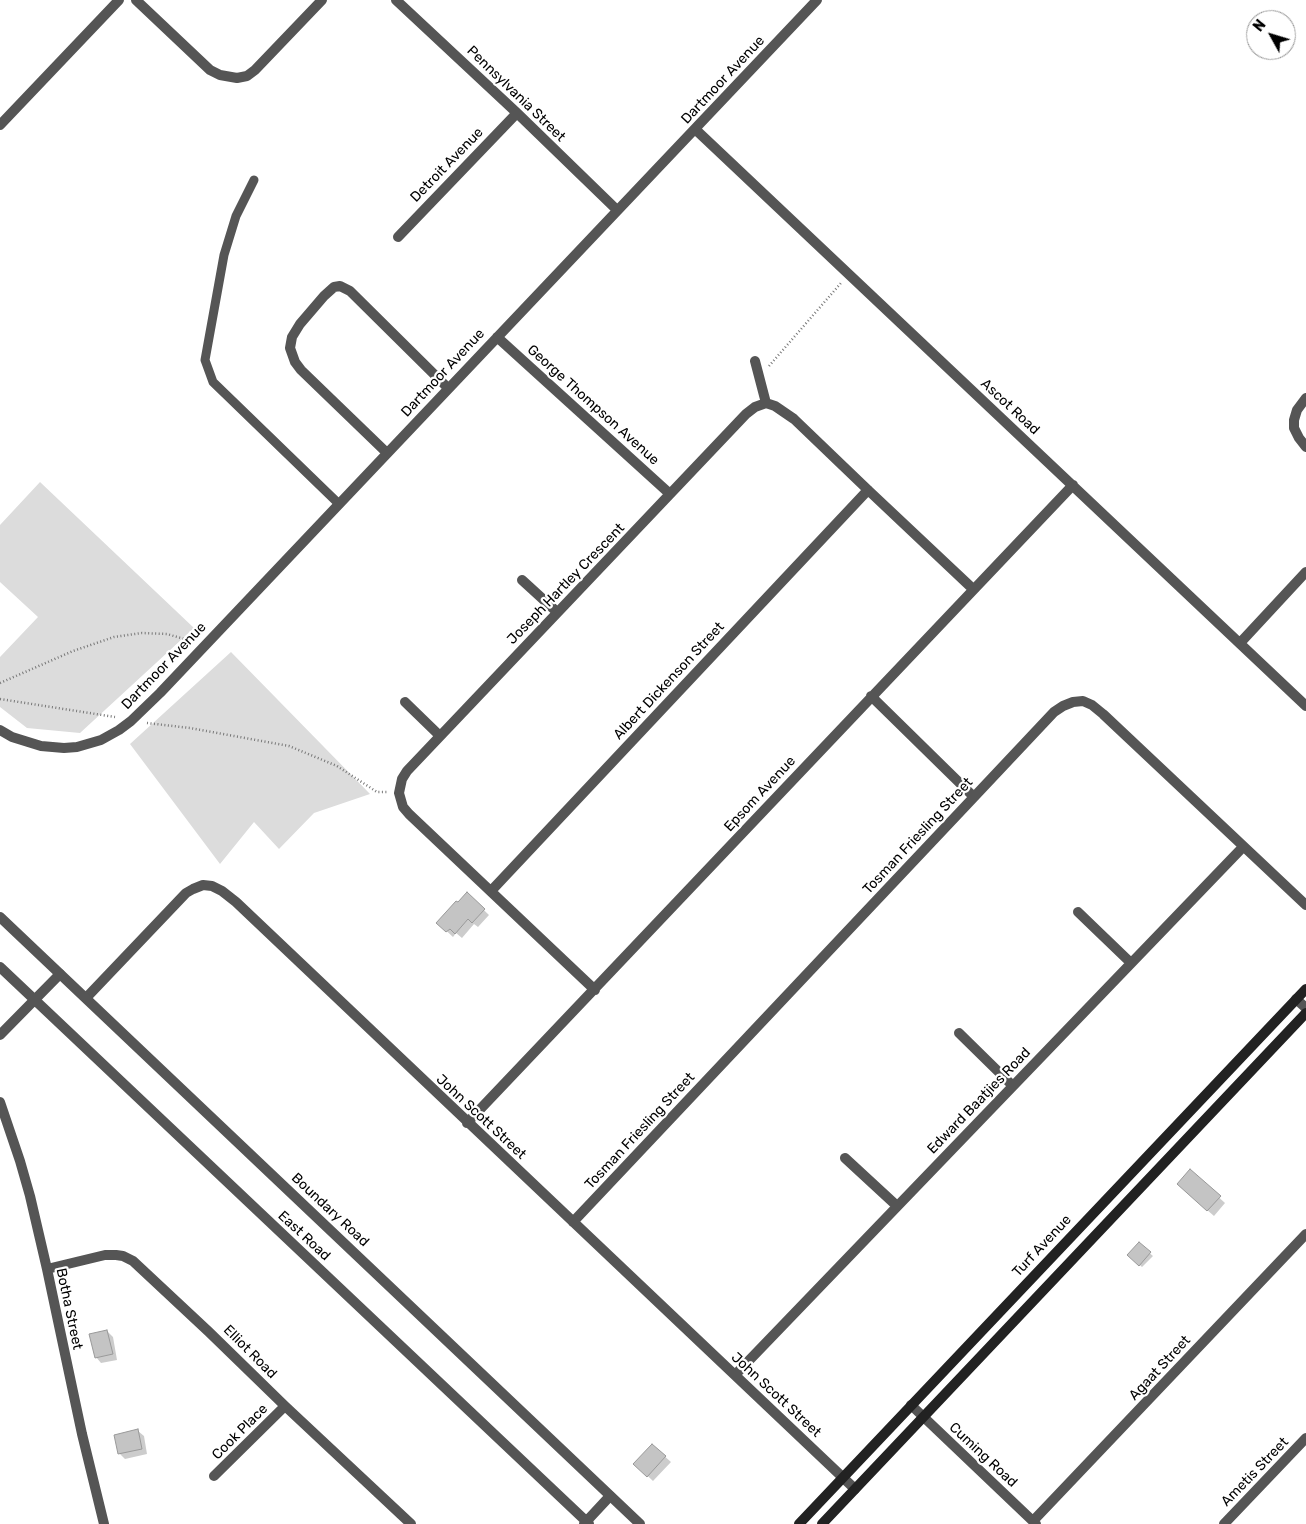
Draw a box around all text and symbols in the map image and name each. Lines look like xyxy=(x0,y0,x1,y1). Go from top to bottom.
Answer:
north arrow xyxy=(1246,10,1296,60)
text: N xyxy=(1250,17,1270,35)
street label: Dartmoor Avenue xyxy=(678,32,768,128)
street label: Pennsylvania Street xyxy=(463,43,569,145)
street label: Detroit Avenue xyxy=(407,124,487,206)
street label: Dartmoor Avenue xyxy=(398,325,488,421)
street label: George Thompson Avenue xyxy=(524,341,662,469)
street label: Ascot Road xyxy=(977,376,1043,438)
street label: Joseph Hartley Crescent xyxy=(504,520,628,648)
street label: Dartmoor Avenue xyxy=(118,619,210,713)
street label: Albert Dickenson Street xyxy=(610,619,728,743)
street label: Epsom Avenue xyxy=(721,753,799,835)
street label: Tosman Friesling Street xyxy=(860,774,976,898)
street label: Edward Baatjies Road xyxy=(924,1044,1034,1158)
street label: Tosman Friesling Street xyxy=(582,1069,698,1193)
street label: John Scott Street xyxy=(433,1071,529,1163)
street label: Boundary Road xyxy=(288,1170,372,1250)
street label: East Road xyxy=(274,1208,334,1264)
street label: Turf Avenue xyxy=(1009,1212,1075,1280)
street label: Botha Street xyxy=(52,1267,86,1351)
street label: Elliot Road xyxy=(220,1322,280,1382)
street label: Agaat Street xyxy=(1126,1332,1194,1404)
street label: John Scott Street xyxy=(728,1349,824,1441)
street label: Cook Place xyxy=(209,1401,271,1463)
street label: Cuming Road xyxy=(945,1419,1021,1491)
street label: Ametis Street xyxy=(1218,1434,1292,1510)

